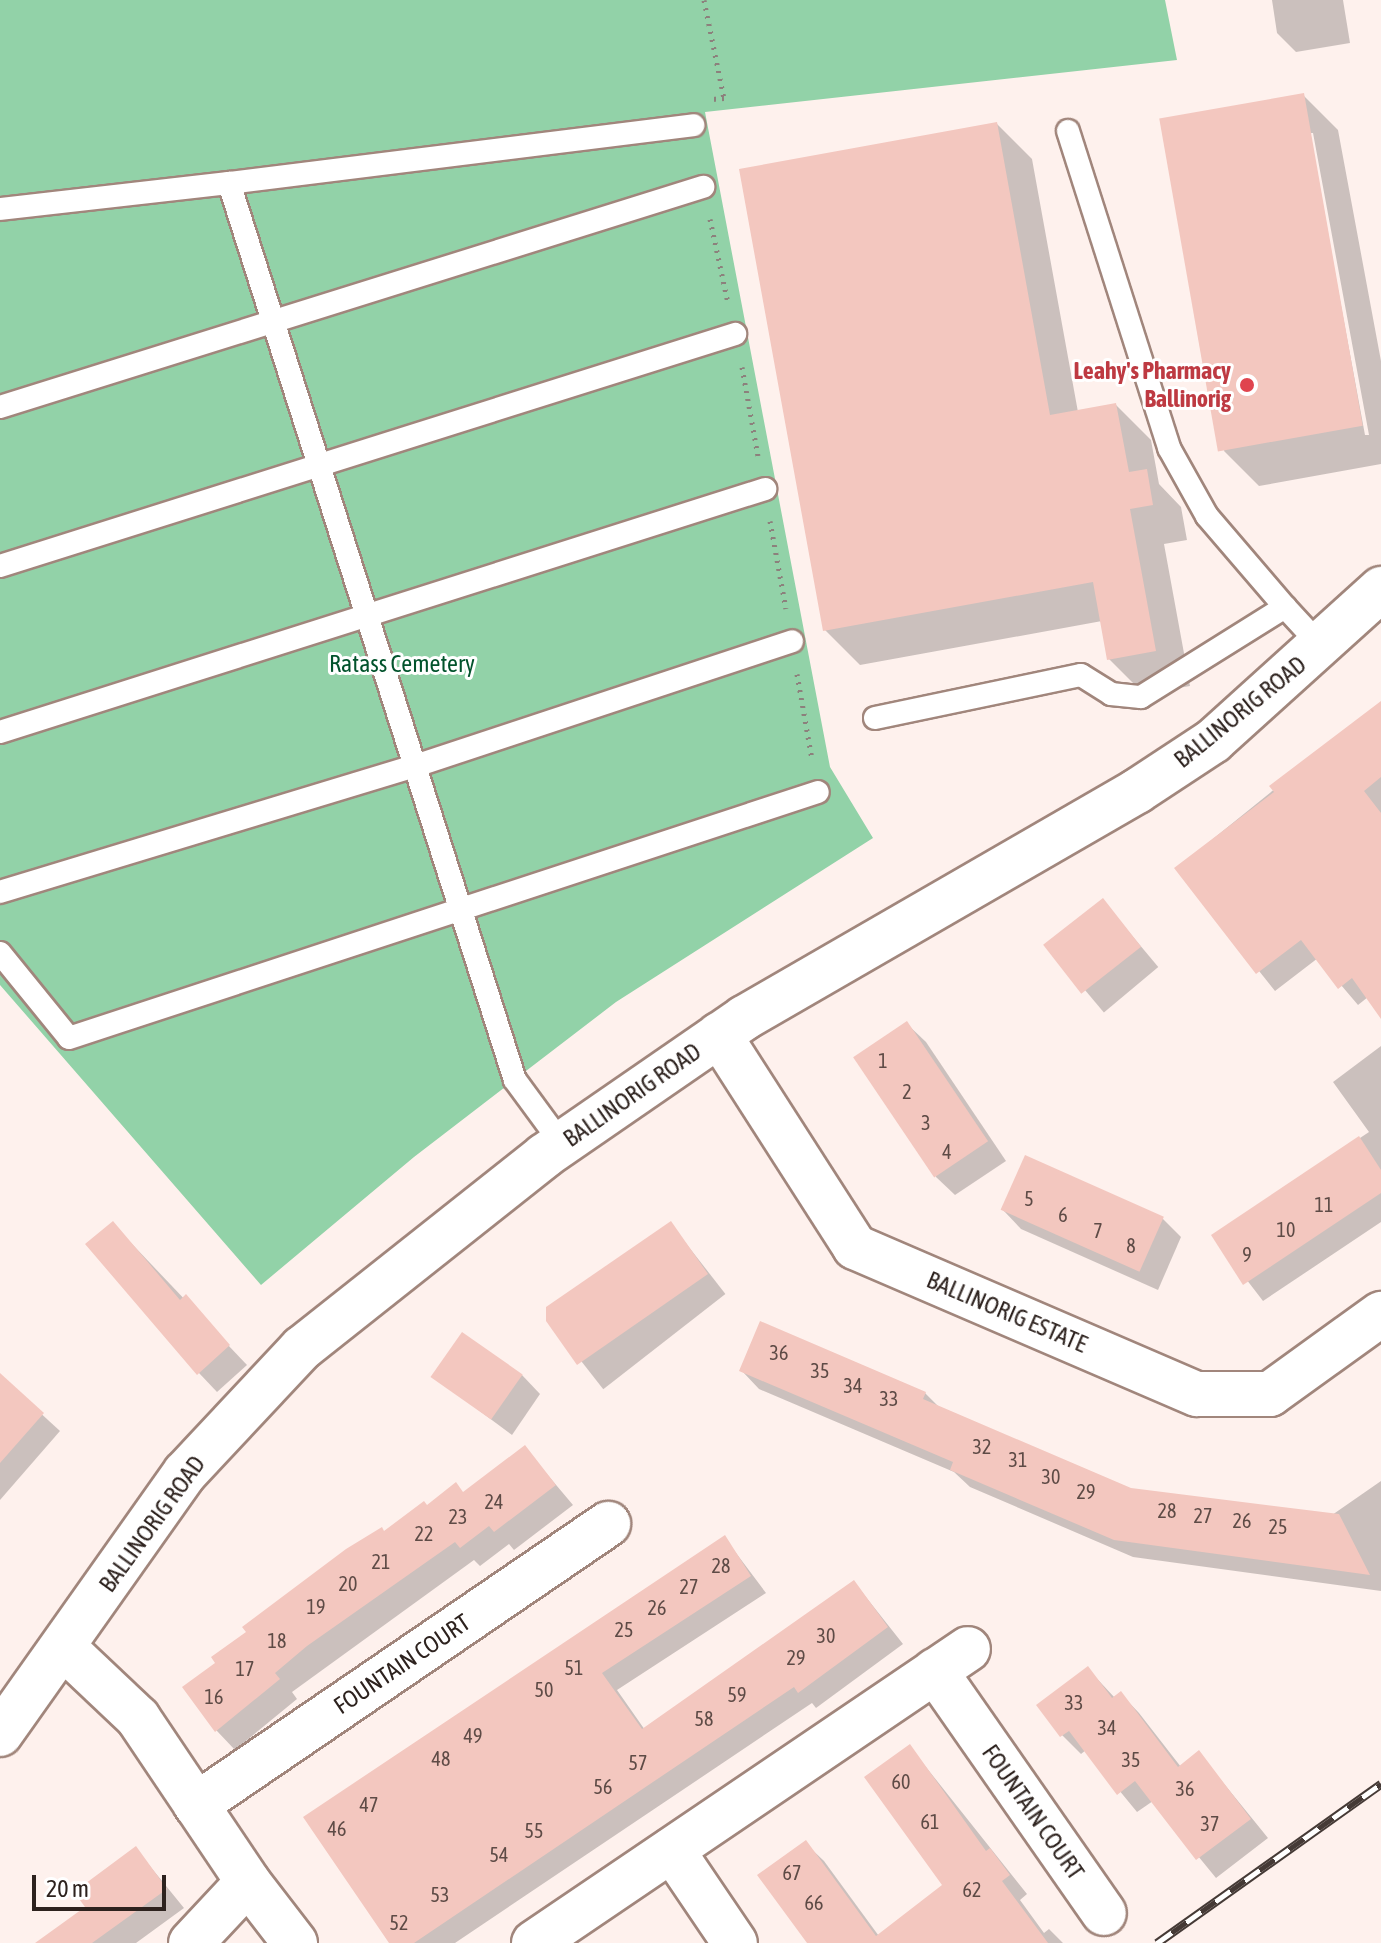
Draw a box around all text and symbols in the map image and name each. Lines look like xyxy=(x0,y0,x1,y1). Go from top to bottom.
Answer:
place label: Leahy's Pharmacy Ballinorig xyxy=(1074,357,1231,413)
marker: Leahy's Pharmacy Ballinorig xyxy=(1238,376,1256,394)
park label: Ratass Cemetery xyxy=(329,650,475,678)
street label: BALLINORIG ROAD xyxy=(1168,650,1312,774)
street label: BALLINORIG ROAD xyxy=(558,1037,706,1153)
house number: 1 xyxy=(878,1048,888,1072)
house number: 2 xyxy=(902,1079,912,1103)
house number: 3 xyxy=(921,1110,931,1134)
house number: 4 xyxy=(942,1139,952,1163)
house number: 5 xyxy=(1024,1186,1034,1210)
house number: 11 xyxy=(1315,1192,1333,1216)
house number: 6 xyxy=(1058,1202,1068,1226)
house number: 10 xyxy=(1277,1217,1295,1241)
house number: 7 xyxy=(1093,1218,1103,1242)
house number: 8 xyxy=(1126,1233,1136,1257)
house number: 9 xyxy=(1242,1242,1252,1266)
street label: BALLINORIG ESTATE xyxy=(922,1265,1092,1359)
house number: 36 xyxy=(770,1340,788,1364)
house number: 35 xyxy=(811,1358,829,1382)
house number: 34 xyxy=(844,1373,862,1397)
house number: 33 xyxy=(880,1386,898,1410)
house number: 32 xyxy=(973,1434,991,1458)
house number: 31 xyxy=(1009,1447,1027,1471)
street label: BALLINORIG ROAD xyxy=(93,1450,211,1598)
house number: 30 xyxy=(1042,1464,1060,1488)
house number: 29 xyxy=(1077,1479,1095,1503)
house number: 24 xyxy=(485,1489,503,1513)
house number: 28 xyxy=(1158,1498,1176,1522)
house number: 27 xyxy=(1194,1503,1212,1527)
house number: 23 xyxy=(449,1504,467,1528)
house number: 26 xyxy=(1233,1508,1251,1532)
house number: 25 xyxy=(1269,1514,1287,1538)
house number: 22 xyxy=(415,1521,433,1545)
house number: 21 xyxy=(372,1549,390,1573)
house number: 28 xyxy=(712,1553,730,1577)
house number: 20 xyxy=(339,1571,357,1595)
house number: 27 xyxy=(680,1574,698,1598)
house number: 19 xyxy=(307,1594,325,1618)
house number: 26 xyxy=(648,1595,666,1619)
street label: FOUNTAIN COURT xyxy=(328,1608,476,1720)
house number: 25 xyxy=(615,1617,633,1641)
house number: 30 xyxy=(817,1623,835,1647)
house number: 18 xyxy=(268,1628,286,1652)
house number: 29 xyxy=(787,1645,805,1669)
house number: 51 xyxy=(565,1655,583,1679)
house number: 17 xyxy=(236,1656,254,1680)
house number: 50 xyxy=(535,1677,553,1701)
house number: 59 xyxy=(728,1682,746,1706)
house number: 16 xyxy=(205,1684,223,1708)
house number: 33 xyxy=(1065,1690,1083,1714)
house number: 58 xyxy=(695,1706,713,1730)
house number: 34 xyxy=(1098,1715,1116,1739)
house number: 49 xyxy=(464,1723,482,1747)
street label: FOUNTAIN COURT xyxy=(976,1739,1090,1885)
house number: 48 xyxy=(432,1746,450,1770)
house number: 35 xyxy=(1122,1747,1140,1771)
house number: 57 xyxy=(629,1750,647,1774)
house number: 60 xyxy=(892,1769,910,1793)
house number: 56 xyxy=(594,1774,612,1798)
house number: 36 xyxy=(1176,1776,1194,1800)
house number: 47 xyxy=(360,1792,378,1816)
house number: 61 xyxy=(921,1809,939,1833)
house number: 37 xyxy=(1201,1811,1219,1835)
house number: 46 xyxy=(328,1816,346,1840)
house number: 55 xyxy=(525,1818,543,1842)
house number: 54 xyxy=(490,1842,508,1866)
scale bar xyxy=(36,1859,170,1909)
house number: 67 xyxy=(783,1860,801,1884)
text: 20 m xyxy=(46,1875,89,1902)
house number: 62 xyxy=(963,1877,981,1901)
house number: 53 xyxy=(431,1882,449,1906)
house number: 66 xyxy=(805,1890,823,1914)
house number: 52 xyxy=(390,1910,408,1934)

